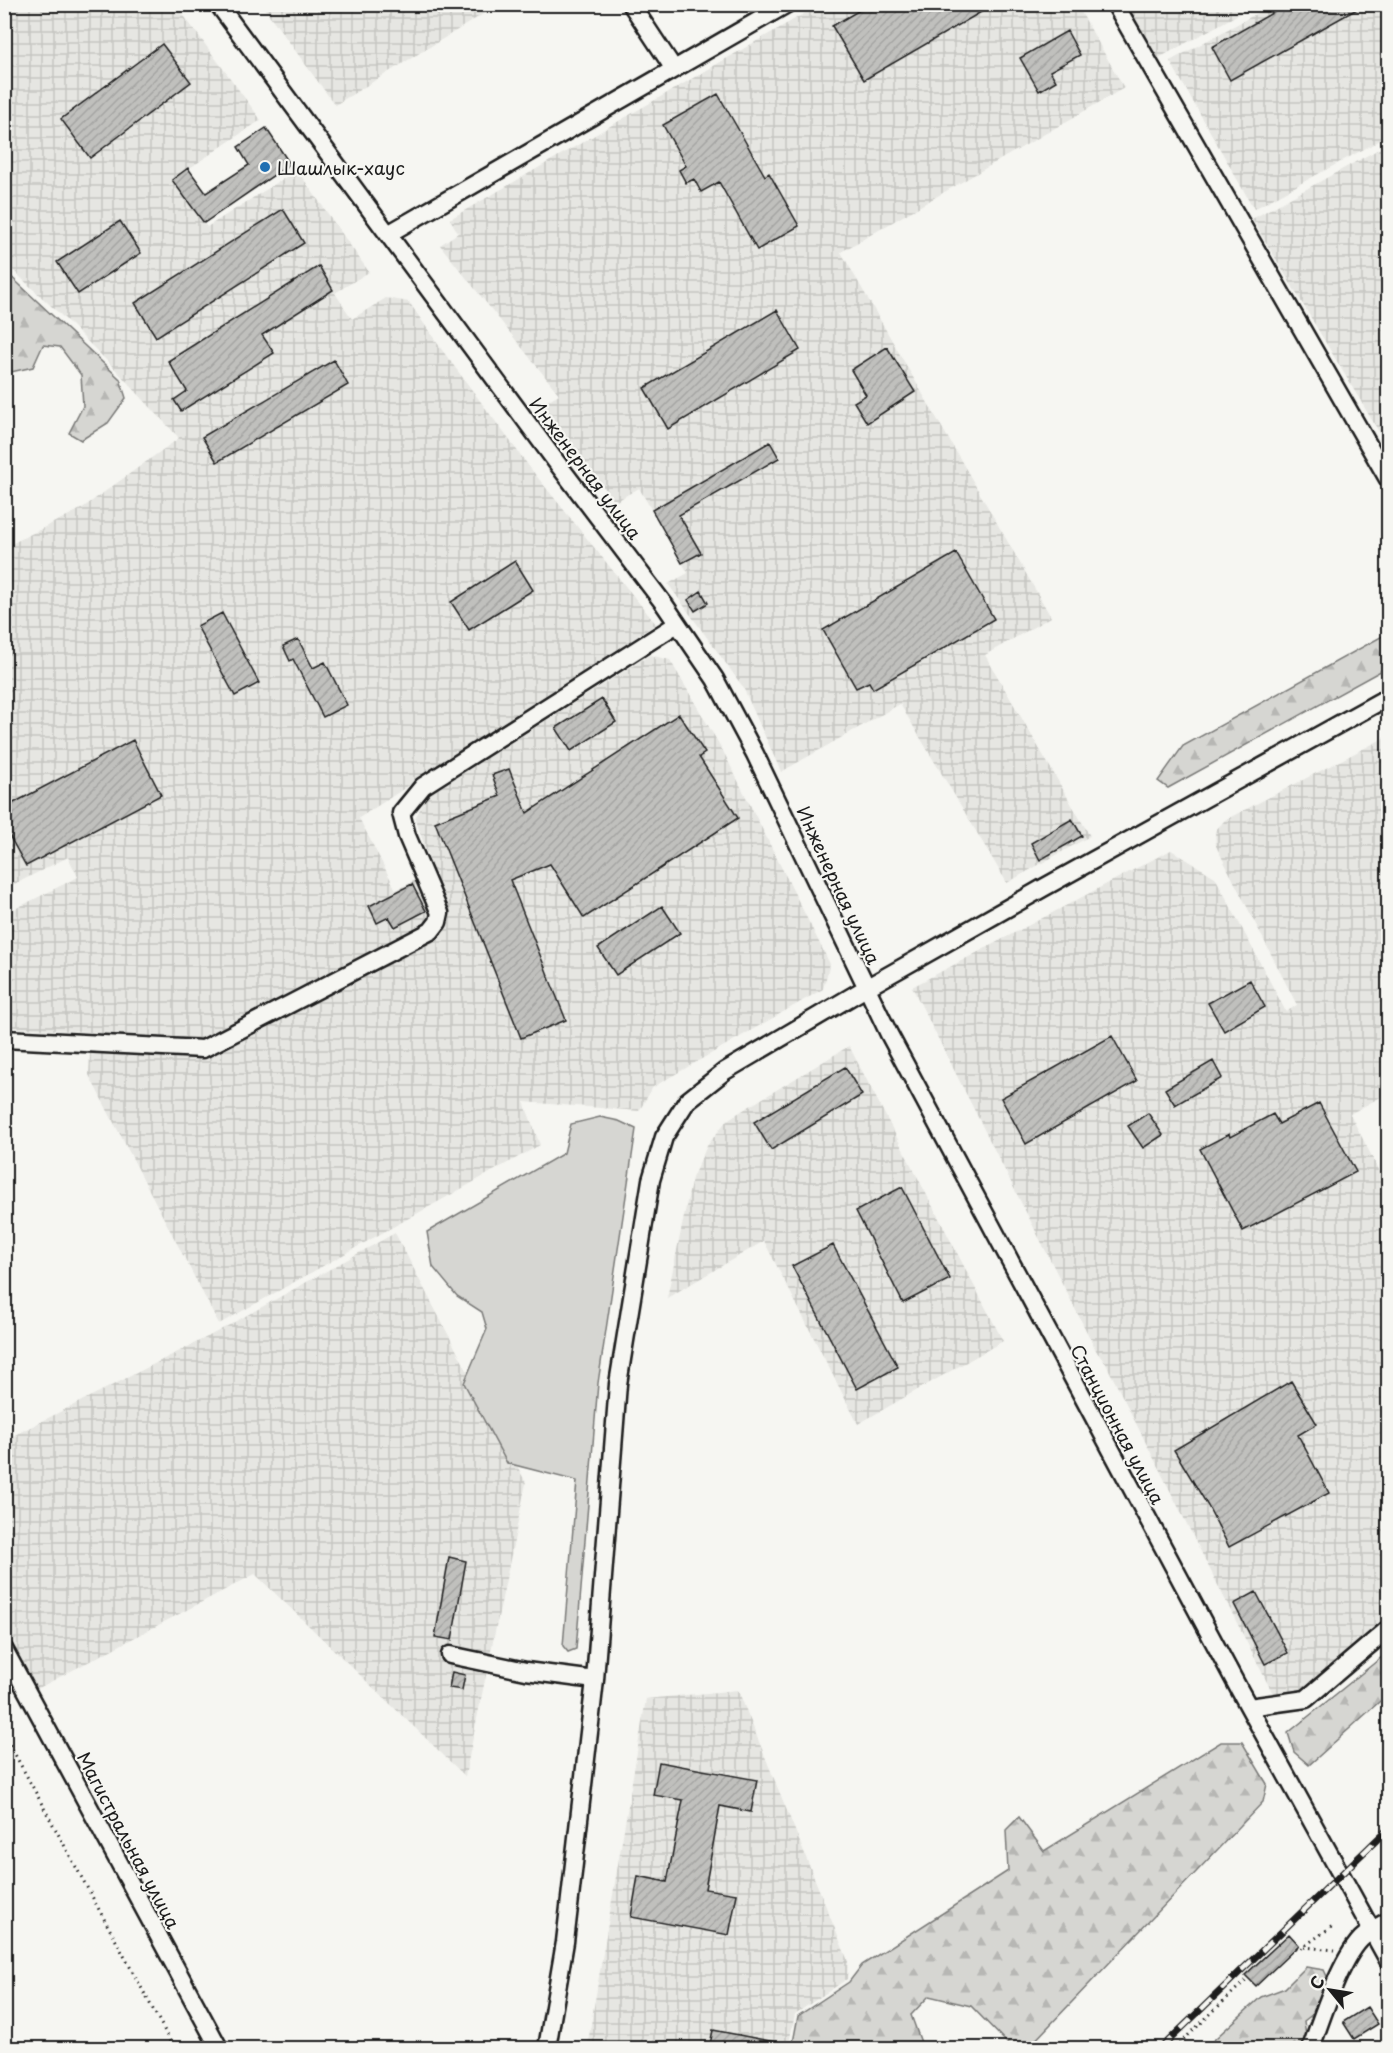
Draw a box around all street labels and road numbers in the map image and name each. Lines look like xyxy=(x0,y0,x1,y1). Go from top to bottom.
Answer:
street label: Инженерная улица xyxy=(524,391,649,545)
street label: Инженерная улица xyxy=(790,801,888,969)
street label: Станционная улица xyxy=(1064,1339,1172,1509)
street label: Магистральная улица xyxy=(71,1747,187,1934)

